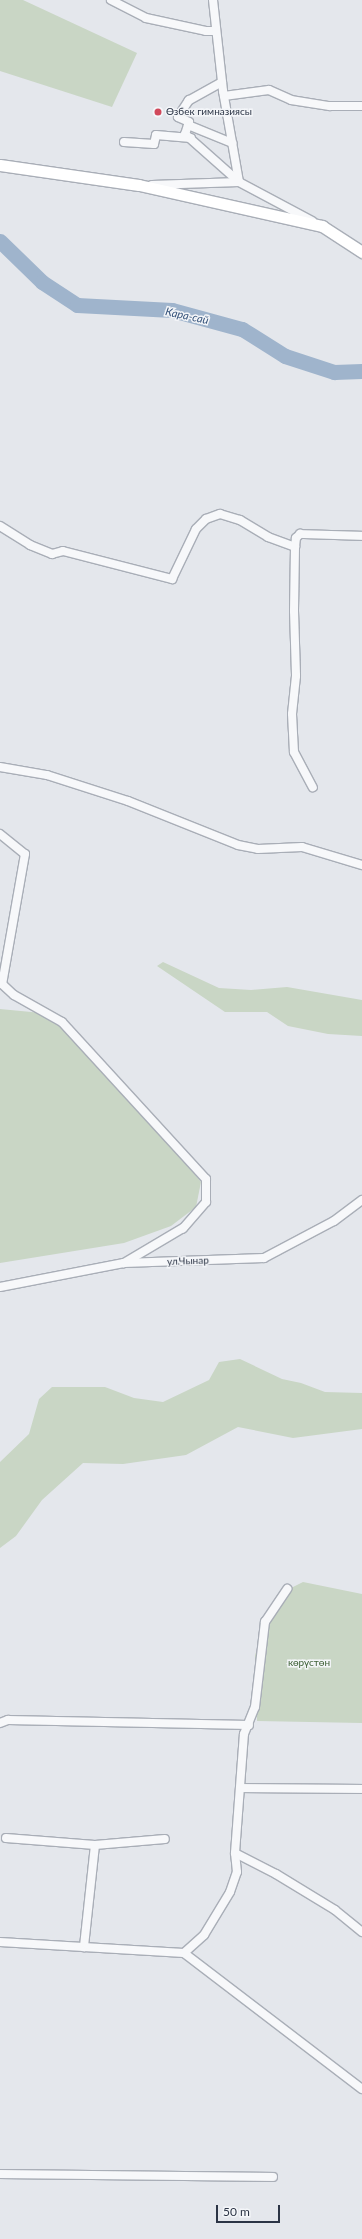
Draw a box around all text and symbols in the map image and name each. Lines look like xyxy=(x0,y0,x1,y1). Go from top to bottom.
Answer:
place label: Өзбек гимназиясы xyxy=(166,106,252,118)
marker: Өзбек гимназиясы xyxy=(153,107,163,117)
water label: Кара-сай xyxy=(164,305,210,327)
street label: ул.Чынар xyxy=(167,1254,209,1268)
park label: көрүстөн xyxy=(288,1657,330,1669)
scale bar xyxy=(218,2197,282,2223)
text: 50 m xyxy=(223,2204,250,2219)

